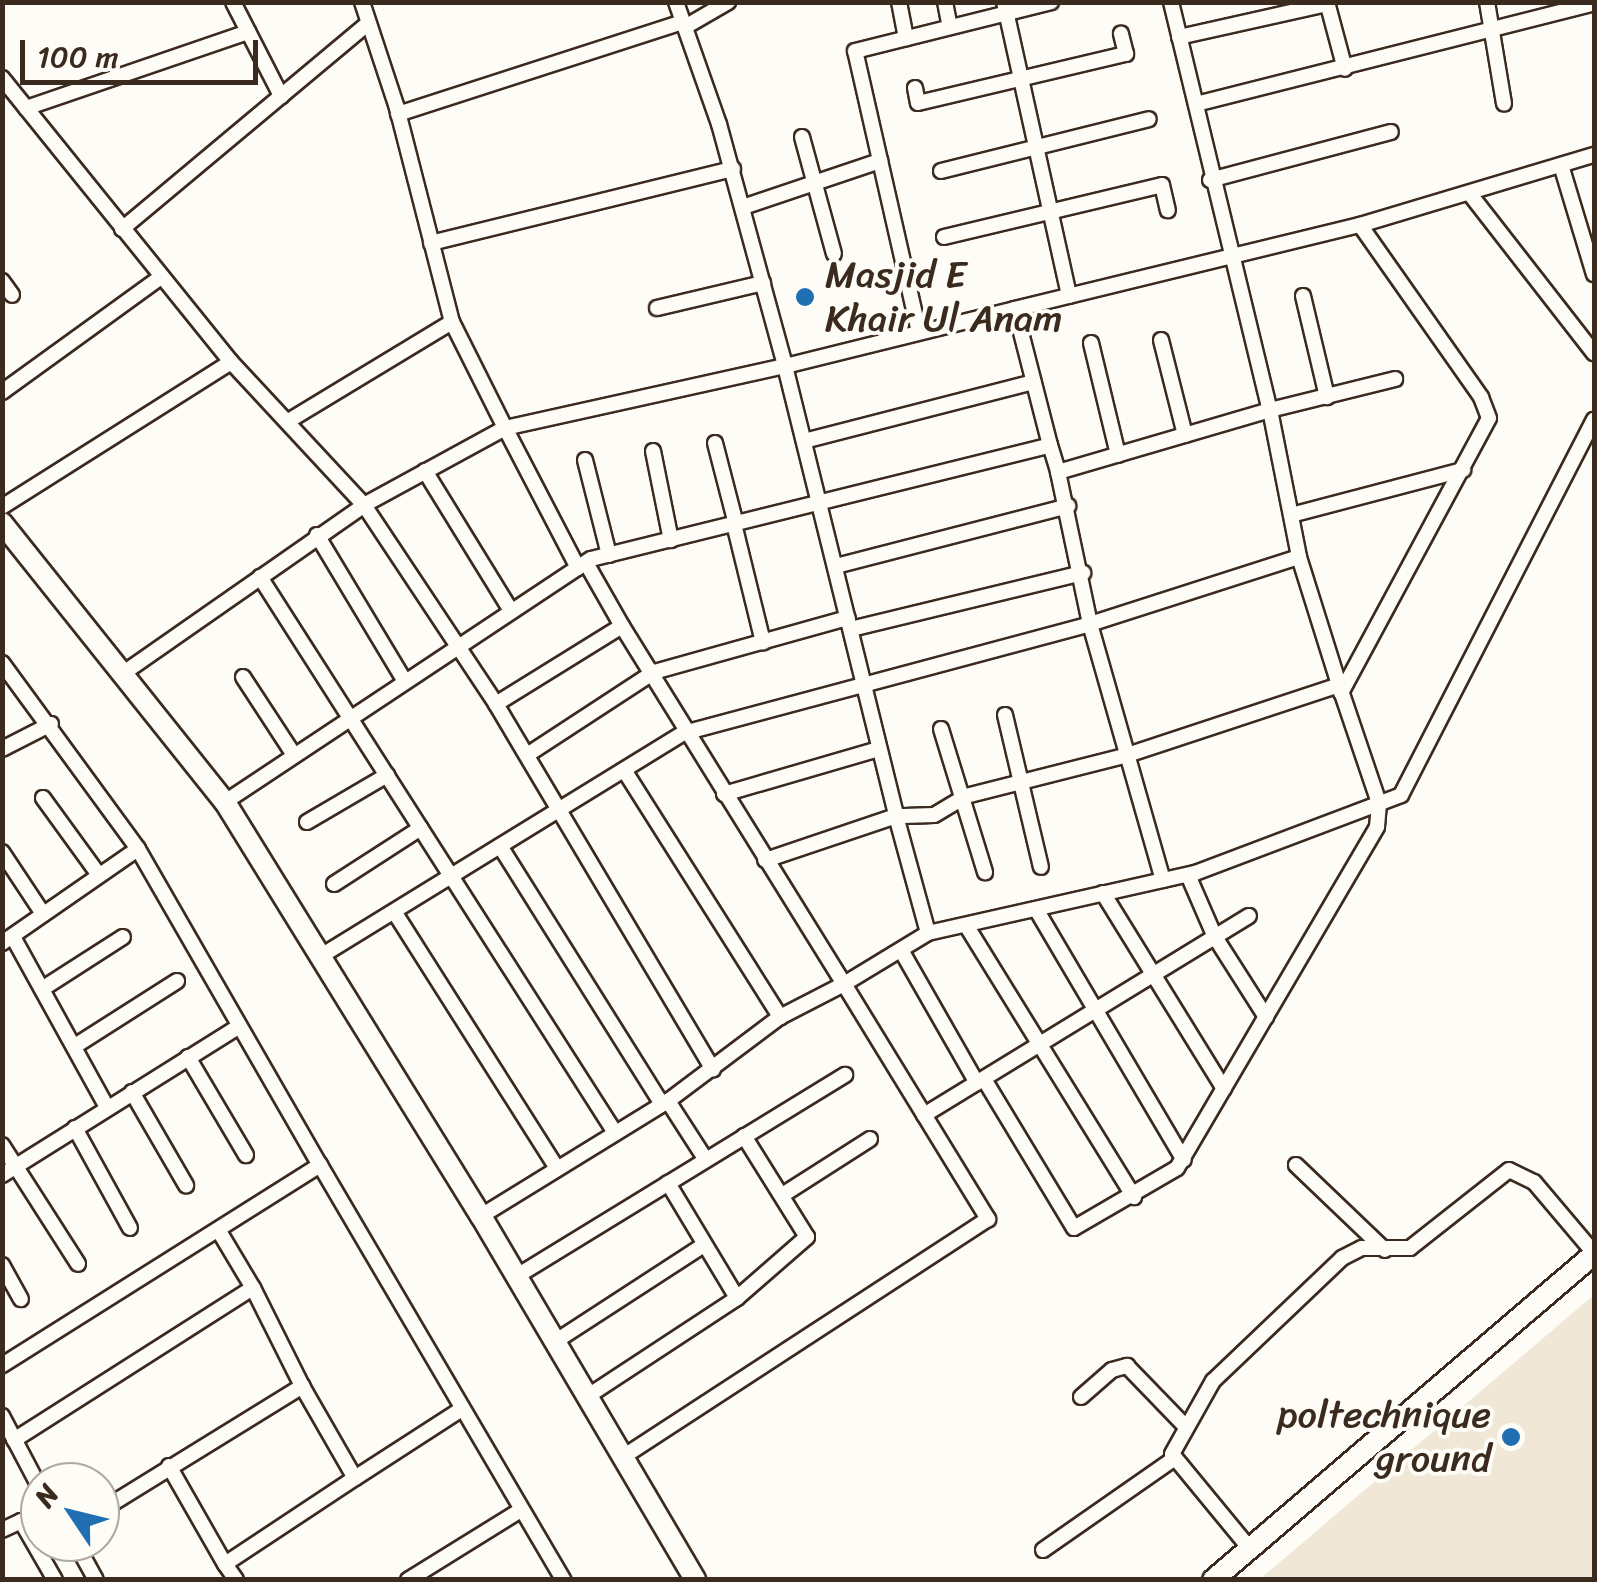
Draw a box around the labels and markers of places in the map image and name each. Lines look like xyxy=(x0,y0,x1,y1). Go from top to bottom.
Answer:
place label: Masjid E Khair Ul Anam xyxy=(825,252,1063,342)
marker: Masjid E Khair Ul Anam xyxy=(794,286,816,308)
place label: poltechnique ground xyxy=(1278,1392,1491,1482)
marker: poltechnique ground xyxy=(1500,1426,1522,1448)

